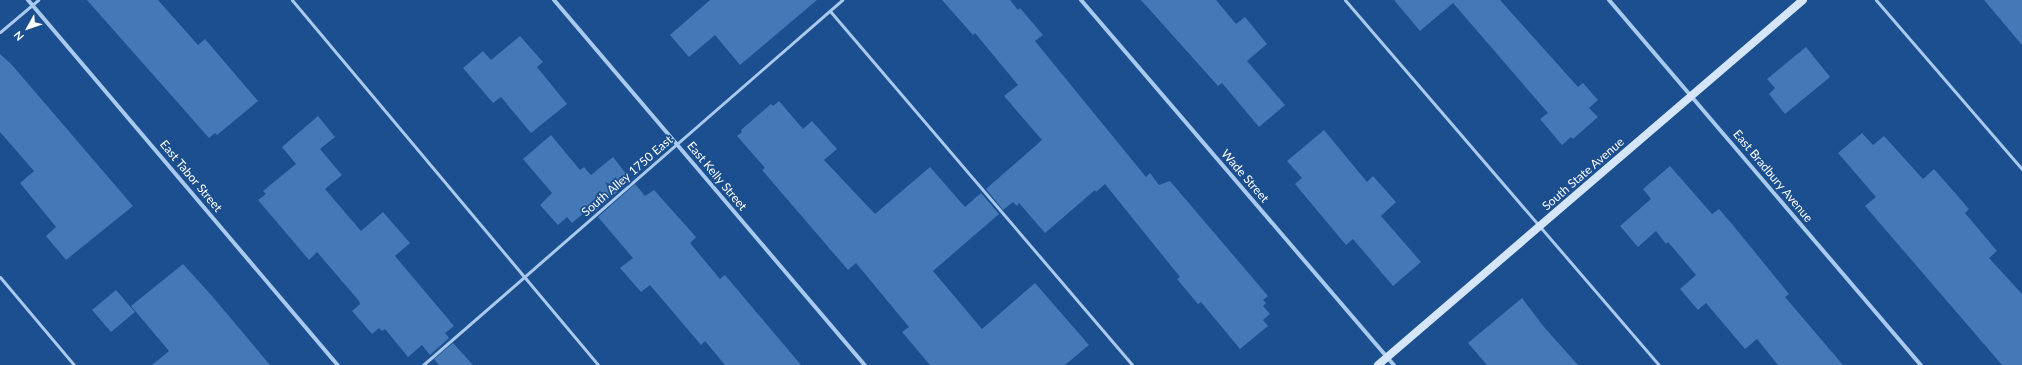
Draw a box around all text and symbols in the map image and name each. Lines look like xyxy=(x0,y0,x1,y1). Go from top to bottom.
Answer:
north arrow xyxy=(8,8,48,48)
text: N xyxy=(11,29,26,43)
street label: East Bradbury Avenue xyxy=(1730,127,1816,225)
street label: South Alley 1750 East xyxy=(578,132,676,220)
street label: South State Avenue xyxy=(1539,134,1627,214)
street label: East Tabor Street xyxy=(157,137,225,215)
street label: East Kelly Street xyxy=(684,139,750,213)
street label: Wade Street xyxy=(1218,147,1272,205)

